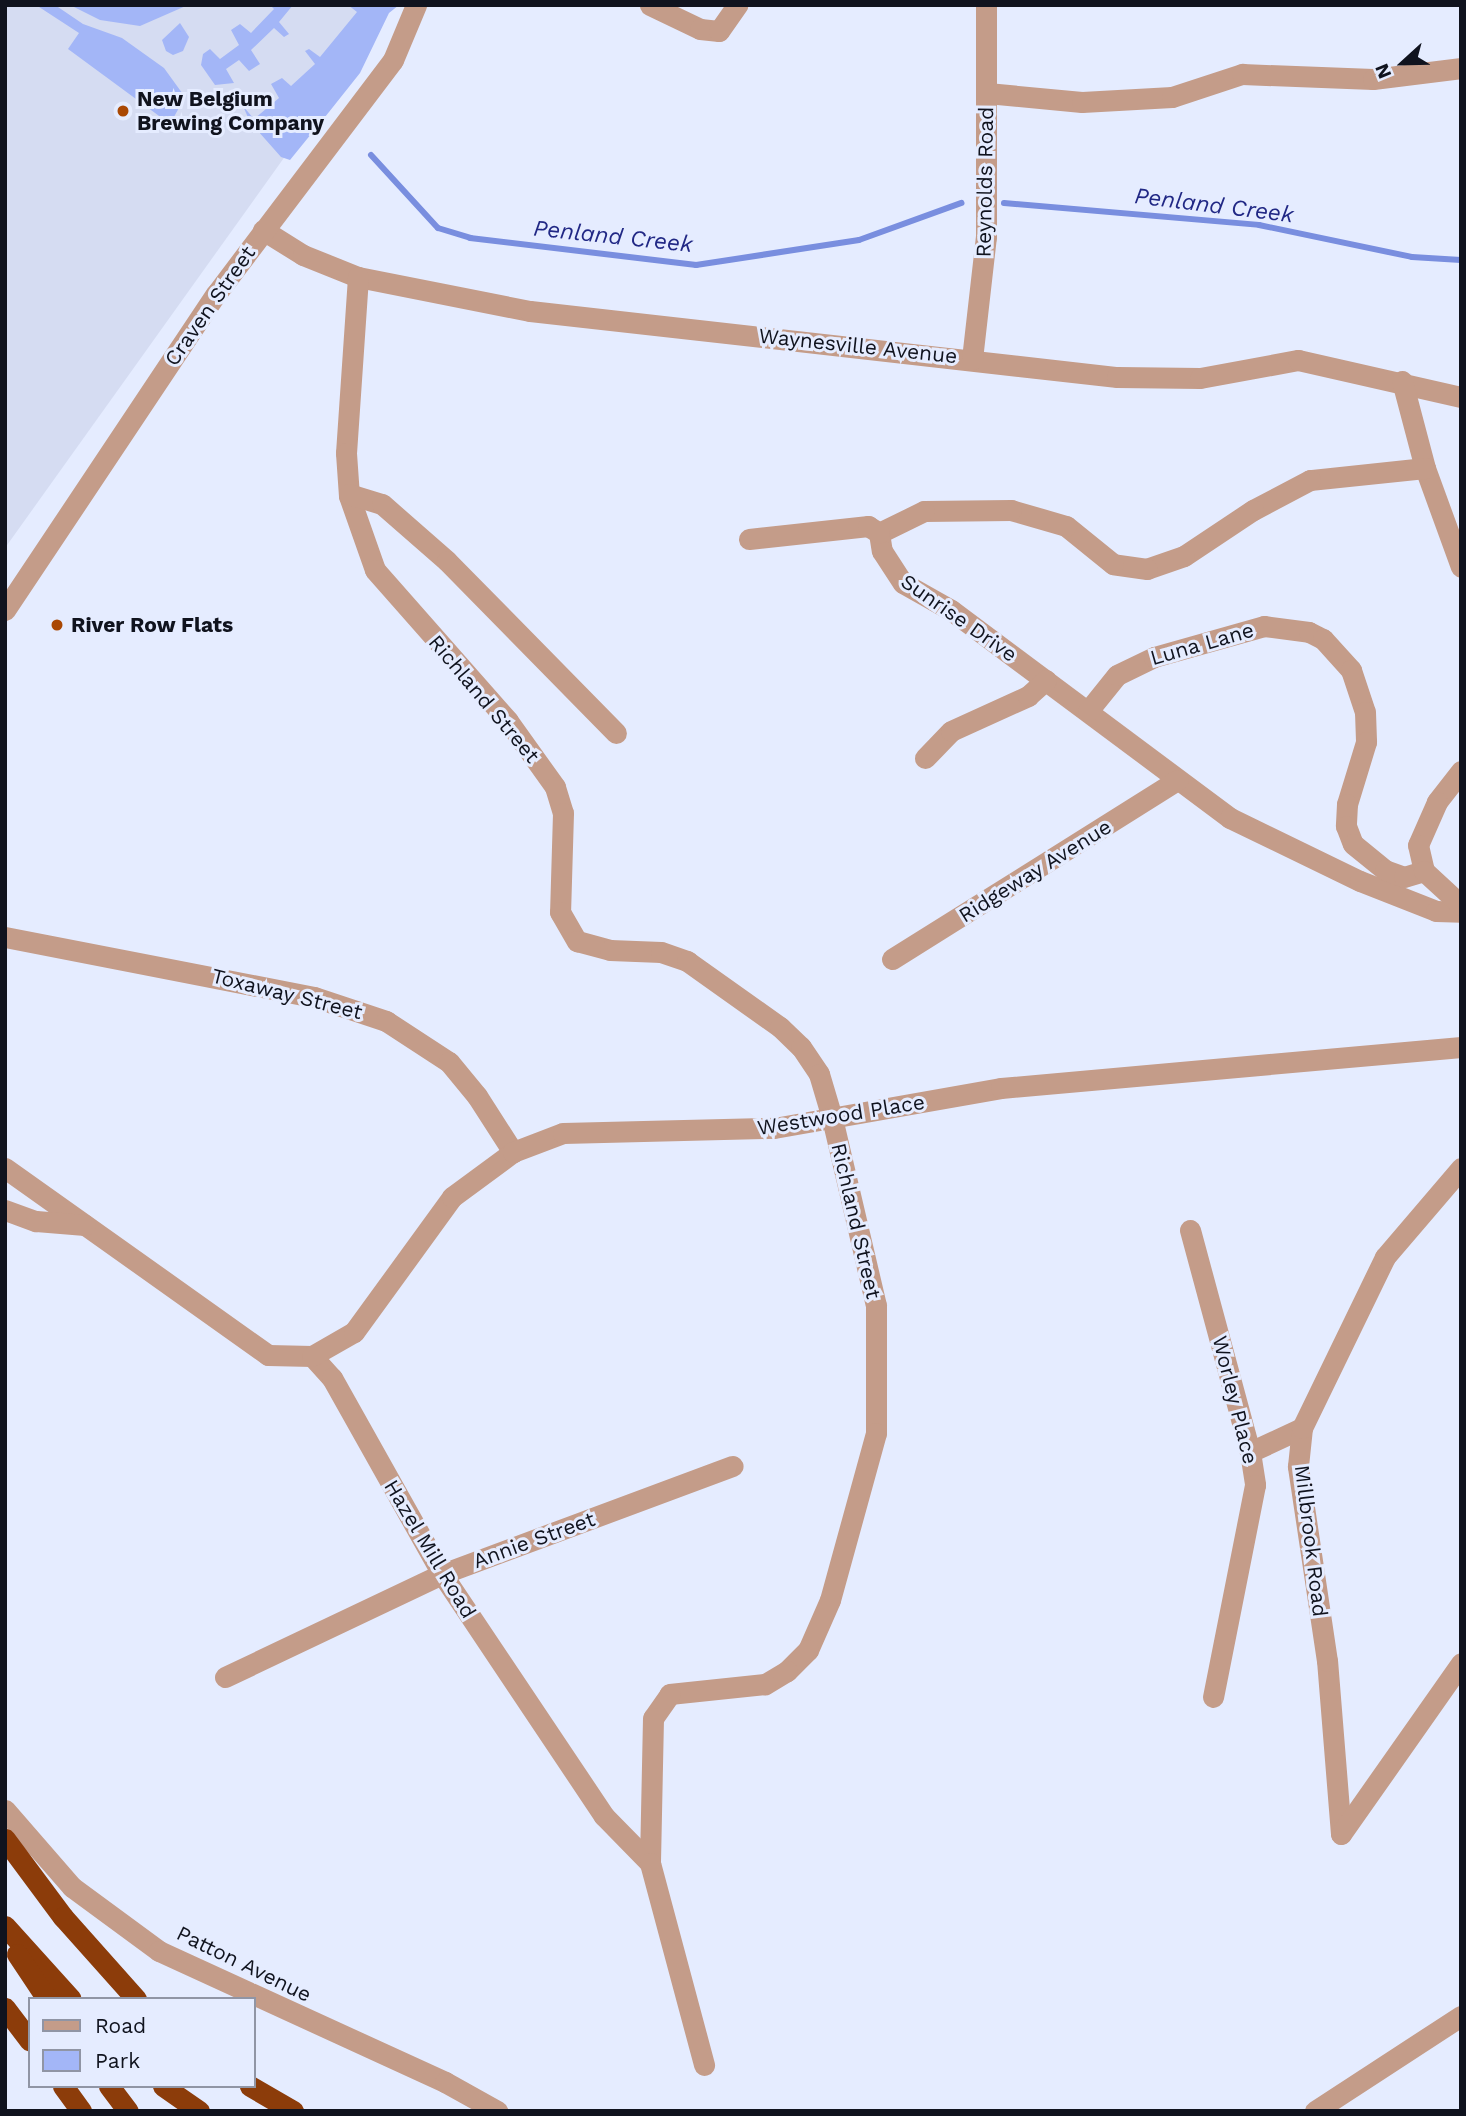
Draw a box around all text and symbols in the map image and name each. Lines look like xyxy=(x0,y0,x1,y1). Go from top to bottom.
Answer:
north arrow xyxy=(1368,28,1438,98)
text: N xyxy=(1370,60,1396,82)
place label: New Belgium Brewing Company xyxy=(137,86,324,136)
marker: New Belgium Brewing Company xyxy=(115,103,131,119)
street label: Reynolds Road xyxy=(971,106,999,258)
water label: Penland Creek xyxy=(1133,183,1295,229)
water label: Penland Creek xyxy=(532,215,694,259)
street label: Craven Street xyxy=(159,241,261,371)
street label: Waynesville Avenue xyxy=(757,323,959,369)
street label: Sunrise Drive xyxy=(896,569,1022,667)
place label: River Row Flats xyxy=(71,612,234,638)
marker: River Row Flats xyxy=(49,617,65,633)
street label: Luna Lane xyxy=(1147,617,1257,671)
street label: Richland Street xyxy=(423,630,545,768)
street label: Ridgeway Avenue xyxy=(953,814,1117,928)
street label: Toxaway Street xyxy=(209,963,365,1025)
street label: Westwood Place xyxy=(755,1089,927,1141)
street label: Richland Street xyxy=(826,1141,886,1301)
street label: Worley Place xyxy=(1207,1333,1263,1467)
street label: Millbrook Road xyxy=(1289,1463,1333,1619)
street label: Hazel Mill Road xyxy=(378,1474,482,1624)
street label: Annie Street xyxy=(470,1506,598,1574)
street label: Patton Avenue xyxy=(172,1920,316,2008)
legend xyxy=(28,1997,256,2088)
text: Road xyxy=(95,2013,146,2038)
text: Park xyxy=(95,2048,140,2073)

